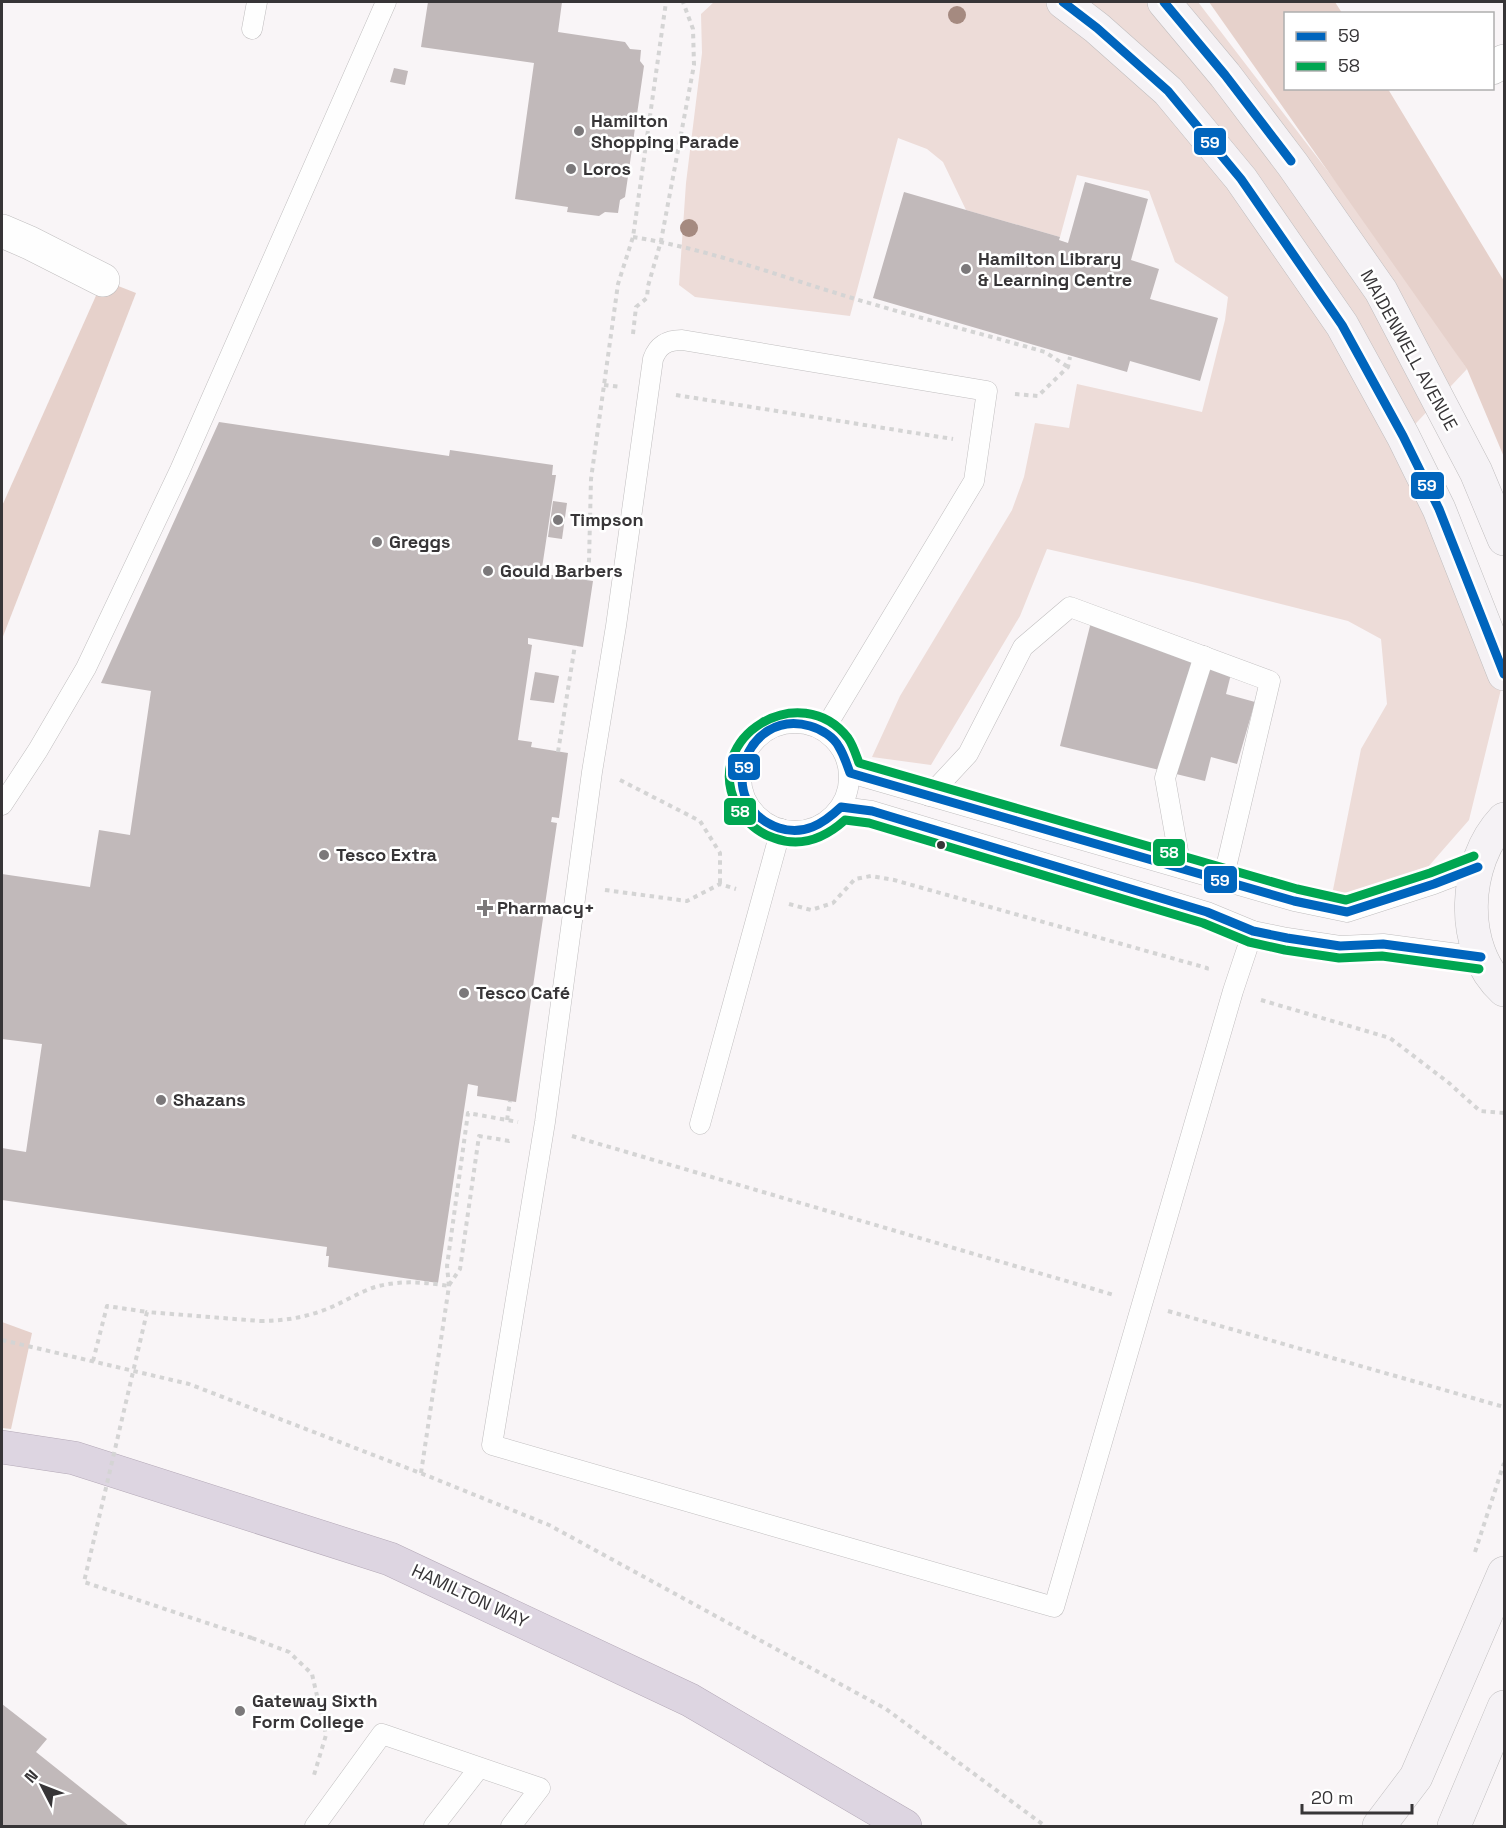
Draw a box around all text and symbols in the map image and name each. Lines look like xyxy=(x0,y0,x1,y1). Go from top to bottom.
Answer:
legend xyxy=(1284,12,1494,90)
text: 59 xyxy=(1338,24,1360,47)
text: 58 xyxy=(1338,54,1360,77)
place label: Hamilton Shopping Parade xyxy=(591,109,739,153)
marker: Hamilton Shopping Parade xyxy=(572,124,586,138)
line badge: 59 xyxy=(1193,127,1227,156)
text: 59 xyxy=(1200,132,1220,153)
place label: Loros xyxy=(583,157,631,180)
marker: Loros xyxy=(564,162,578,176)
place label: Hamilton Library & Learning Centre xyxy=(978,247,1132,291)
marker: Hamilton Library & Learning Centre xyxy=(959,262,973,276)
street label: MAIDENWELL AVENUE xyxy=(1356,265,1463,434)
line badge: 59 xyxy=(1410,471,1445,500)
text: 59 xyxy=(1417,475,1437,496)
place label: Timpson xyxy=(570,508,644,531)
marker: Timpson xyxy=(551,513,565,527)
place label: Greggs xyxy=(389,530,451,553)
marker: Greggs xyxy=(370,535,384,549)
place label: Gould Barbers xyxy=(500,559,623,582)
marker: Gould Barbers xyxy=(481,564,495,578)
line badge: 59 xyxy=(727,753,761,781)
text: 59 xyxy=(734,757,754,778)
line badge: 58 xyxy=(723,797,757,826)
text: 58 xyxy=(730,801,750,822)
line badge: 58 xyxy=(1152,838,1186,867)
unlabelled marker xyxy=(935,839,947,851)
text: 58 xyxy=(1159,842,1179,863)
place label: Tesco Extra xyxy=(336,843,438,866)
marker: Tesco Extra xyxy=(317,848,331,862)
line badge: 59 xyxy=(1203,865,1238,894)
text: 59 xyxy=(1210,870,1230,891)
place label: Pharmacy+ xyxy=(497,896,595,919)
marker: Pharmacy+ xyxy=(478,901,492,915)
place label: Tesco Café xyxy=(476,981,570,1004)
marker: Tesco Café xyxy=(457,986,471,1000)
place label: Shazans xyxy=(173,1088,246,1111)
marker: Shazans xyxy=(154,1093,168,1107)
street label: HAMILTON WAY xyxy=(408,1558,532,1633)
place label: Gateway Sixth Form College xyxy=(252,1689,377,1733)
marker: Gateway Sixth Form College xyxy=(233,1704,247,1718)
north arrow xyxy=(12,1756,72,1816)
text: N xyxy=(20,1765,43,1787)
scale bar xyxy=(1302,1777,1412,1815)
text: 20 m xyxy=(1311,1786,1354,1809)

